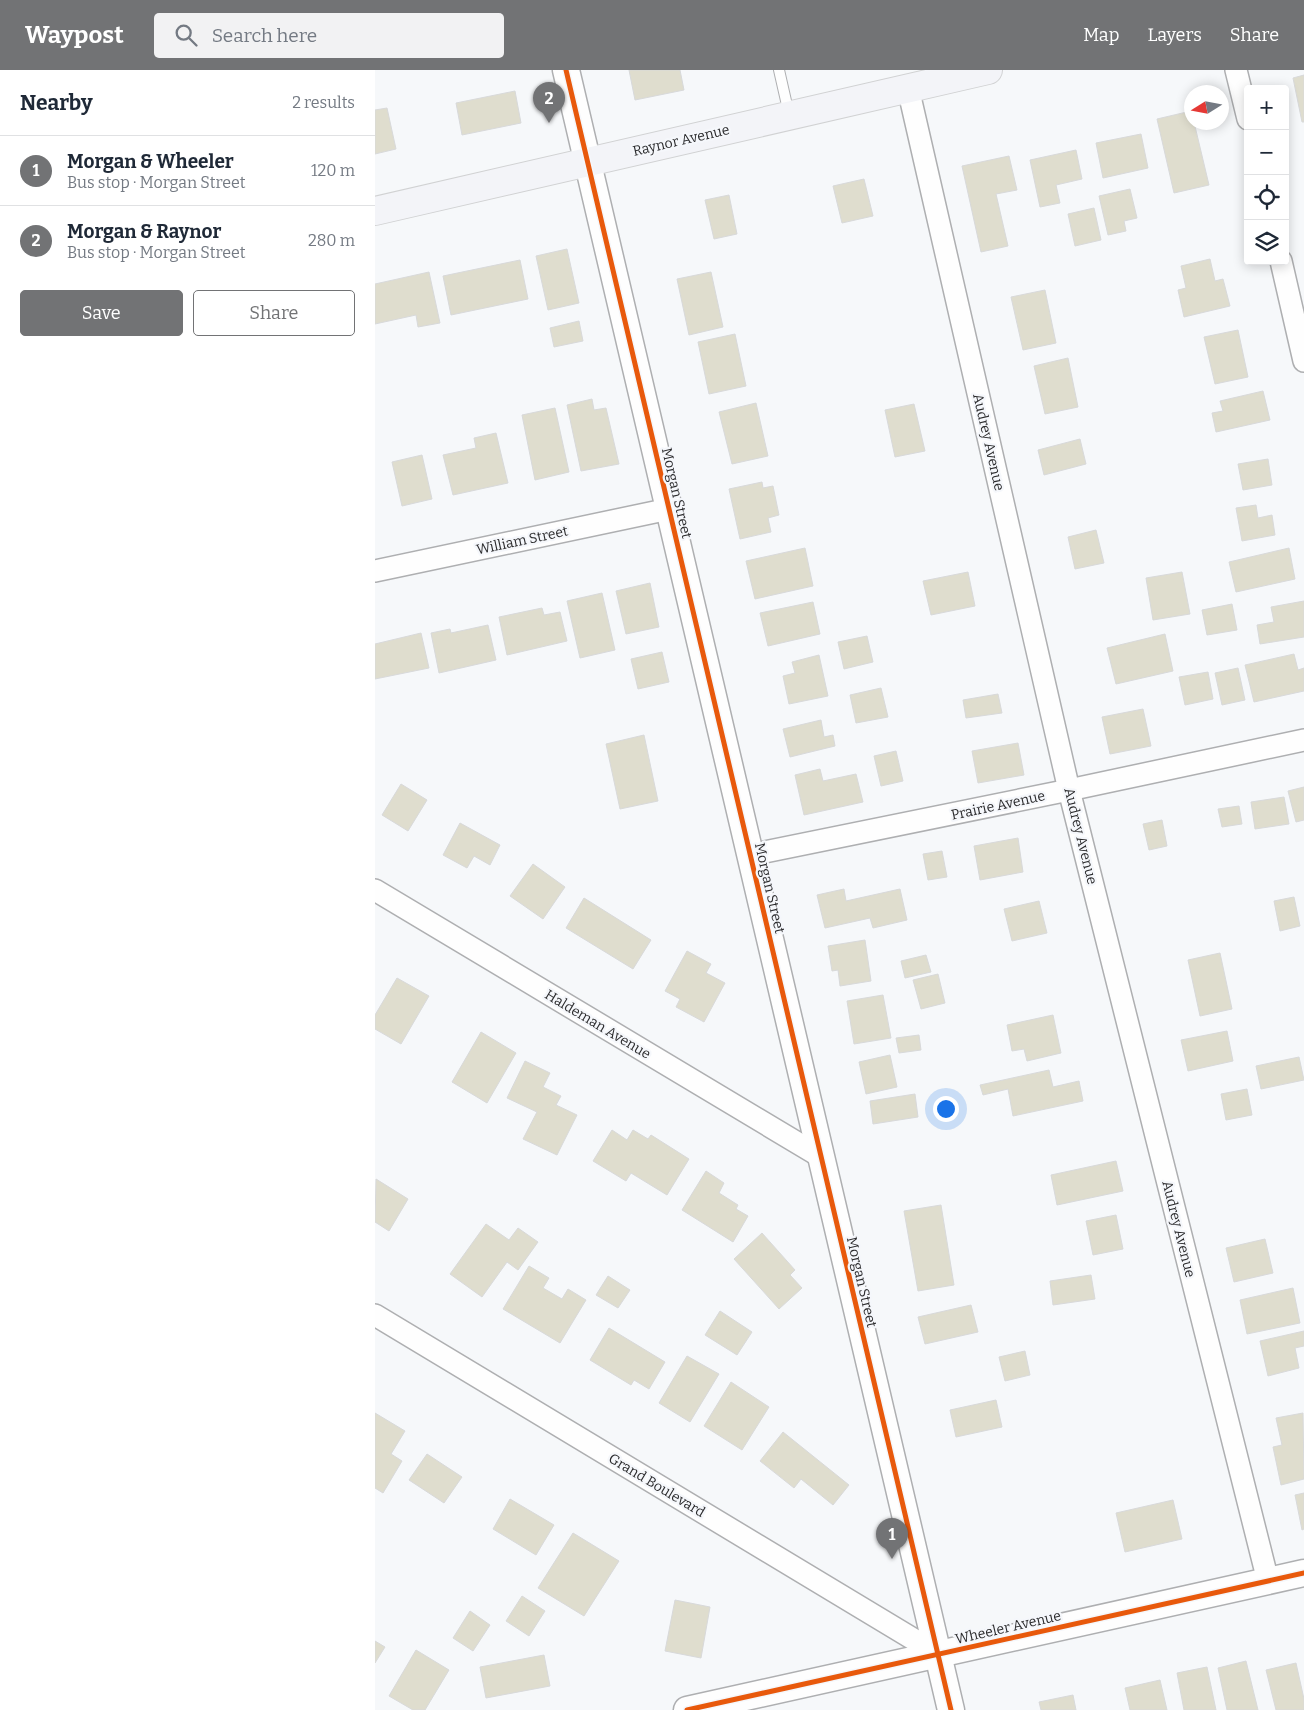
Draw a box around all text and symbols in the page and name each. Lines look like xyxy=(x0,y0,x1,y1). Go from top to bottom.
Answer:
search box xyxy=(154,13,504,58)
text: Waypost xyxy=(25,21,124,49)
icon: search xyxy=(172,21,200,49)
text: Search here xyxy=(212,24,317,47)
text: Map xyxy=(1083,24,1119,46)
text: Layers xyxy=(1147,24,1202,46)
text: Share xyxy=(1230,24,1279,46)
pin: 2 xyxy=(533,82,565,123)
north arrow xyxy=(1184,85,1229,130)
map controls xyxy=(1244,85,1289,265)
button: + xyxy=(1244,85,1289,130)
text: Nearby xyxy=(20,90,93,116)
text: 2 results xyxy=(292,93,355,112)
street label: Raynor Avenue xyxy=(631,121,731,160)
button: − xyxy=(1244,130,1289,175)
text: Morgan & Wheeler xyxy=(67,150,234,173)
text: 1 xyxy=(33,161,39,180)
text: 120 m xyxy=(311,161,355,180)
text: Bus stop · Morgan Street xyxy=(67,173,246,192)
button: locate xyxy=(1244,175,1289,220)
text: Morgan & Raynor xyxy=(67,220,221,243)
button: layers xyxy=(1244,220,1289,265)
text: 2 xyxy=(31,231,41,250)
text: 280 m xyxy=(308,231,355,250)
text: Bus stop · Morgan Street xyxy=(67,243,246,262)
button: Save xyxy=(20,290,183,336)
button: Share xyxy=(193,290,355,336)
street label: Audrey Avenue xyxy=(969,392,1008,492)
street label: Morgan Street xyxy=(658,446,695,540)
street label: William Street xyxy=(475,522,569,559)
street label: Audrey Avenue xyxy=(1060,786,1101,886)
street label: Prairie Avenue xyxy=(950,787,1047,824)
street label: Morgan Street xyxy=(751,841,788,935)
street label: Haldeman Avenue xyxy=(542,986,654,1063)
your location xyxy=(933,1096,959,1122)
street label: Audrey Avenue xyxy=(1158,1179,1199,1279)
street label: Morgan Street xyxy=(843,1235,880,1329)
street label: Grand Boulevard xyxy=(605,1450,708,1521)
pin: 1 xyxy=(876,1518,908,1559)
street label: Wheeler Avenue xyxy=(954,1607,1063,1648)

